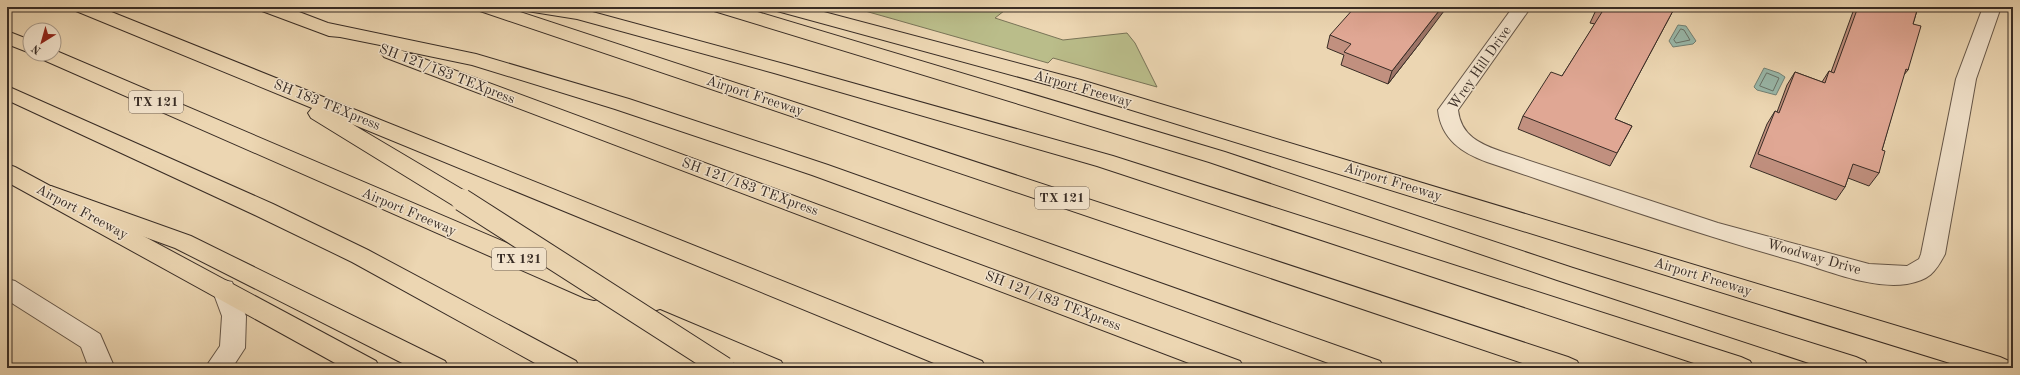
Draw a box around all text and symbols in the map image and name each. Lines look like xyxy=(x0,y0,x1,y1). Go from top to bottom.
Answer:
north arrow xyxy=(22,22,62,62)
street label: Wrey Hill Drive xyxy=(1446,24,1514,112)
text: N xyxy=(30,42,44,56)
street label: SH 121/183 TEXpress xyxy=(377,42,517,106)
street label: Airport Freeway xyxy=(1032,68,1134,110)
street label: Airport Freeway xyxy=(705,74,806,119)
street label: SH 183 TEXpress xyxy=(272,77,382,133)
road number: TX 121 xyxy=(129,91,183,113)
street label: SH 121/183 TEXpress xyxy=(680,156,820,218)
street label: Airport Freeway xyxy=(1342,160,1444,204)
street label: Airport Freeway xyxy=(34,182,131,242)
street label: Airport Freeway xyxy=(360,186,459,239)
road number: TX 121 xyxy=(1035,187,1089,209)
street label: Woodway Drive xyxy=(1766,237,1862,277)
road number: TX 121 xyxy=(492,248,546,270)
street label: Airport Freeway xyxy=(1652,255,1754,299)
street label: SH 121/183 TEXpress xyxy=(983,269,1123,333)

